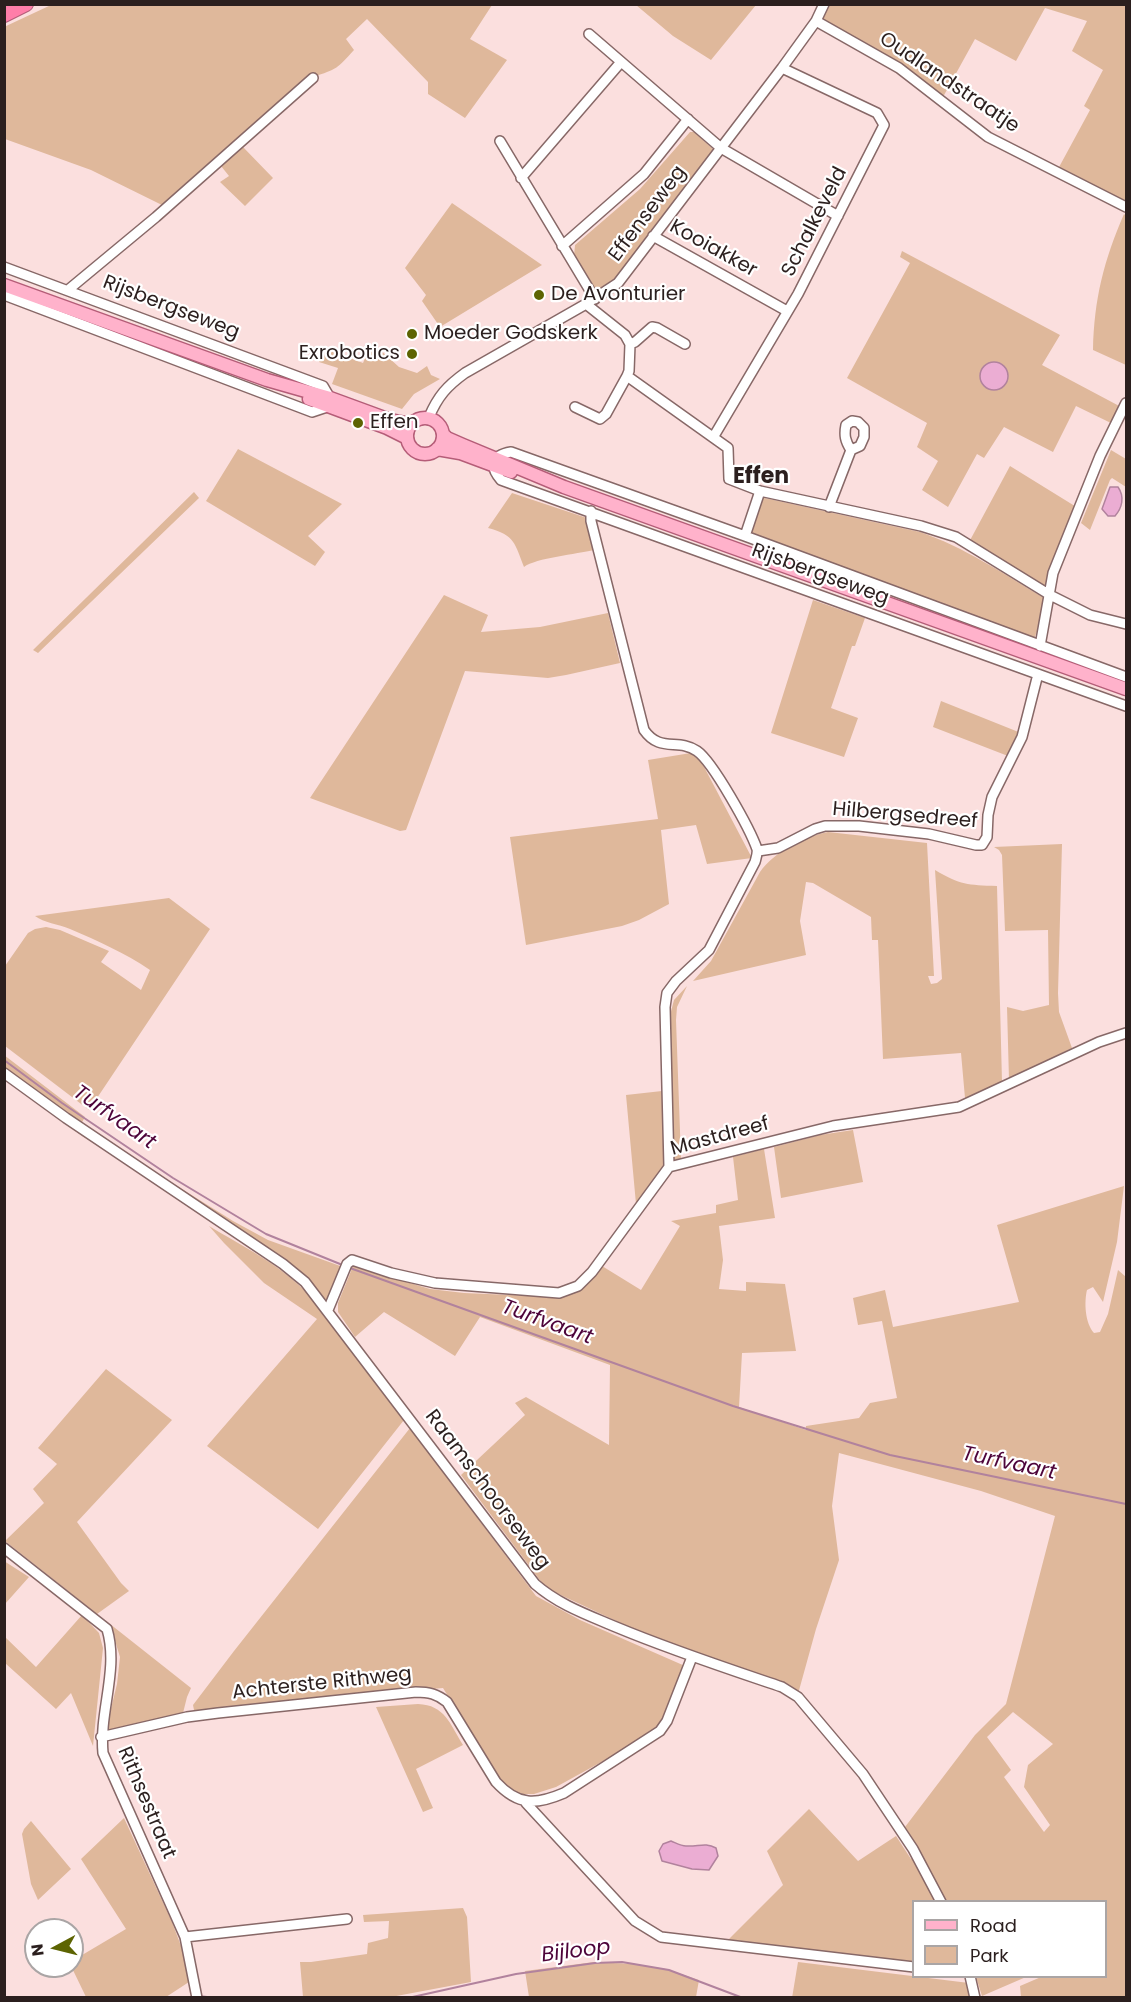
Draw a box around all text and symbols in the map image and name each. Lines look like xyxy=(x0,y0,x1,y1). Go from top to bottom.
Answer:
street label: Oudlandstraatje xyxy=(874,27,1024,139)
street label: Effenseweg xyxy=(604,161,692,267)
street label: Schalkeveld xyxy=(777,163,853,281)
street label: Kooiakker xyxy=(665,215,761,283)
street label: Rijsbergseweg xyxy=(99,271,243,345)
place label: De Avonturier xyxy=(551,283,685,307)
marker: De Avonturier xyxy=(532,288,546,302)
place label: Moeder Godskerk xyxy=(424,322,598,346)
marker: Moeder Godskerk xyxy=(405,327,419,341)
place label: Exrobotics xyxy=(299,342,400,366)
marker: Exrobotics xyxy=(405,347,419,361)
place label: Effen xyxy=(370,411,419,435)
marker: Effen xyxy=(351,416,365,430)
district label: Effen xyxy=(733,464,789,490)
street label: Rijsbergseweg xyxy=(748,539,892,611)
street label: Hilbergsedreef xyxy=(831,798,979,834)
water label: Turfvaart xyxy=(68,1080,160,1156)
street label: Mastdreef xyxy=(668,1112,772,1162)
water label: Turfvaart xyxy=(498,1295,596,1351)
street label: Raamschoorseweg xyxy=(419,1406,555,1574)
water label: Turfvaart xyxy=(960,1442,1058,1486)
street label: Achterste Rithweg xyxy=(231,1663,413,1705)
street label: Rithsestraat xyxy=(112,1743,180,1863)
legend xyxy=(912,1900,1107,1978)
text: Road xyxy=(970,1913,1017,1938)
north arrow xyxy=(24,1918,84,1978)
water label: Bijloop xyxy=(540,1935,612,1969)
text: N xyxy=(25,1943,50,1957)
text: Park xyxy=(970,1943,1009,1968)

